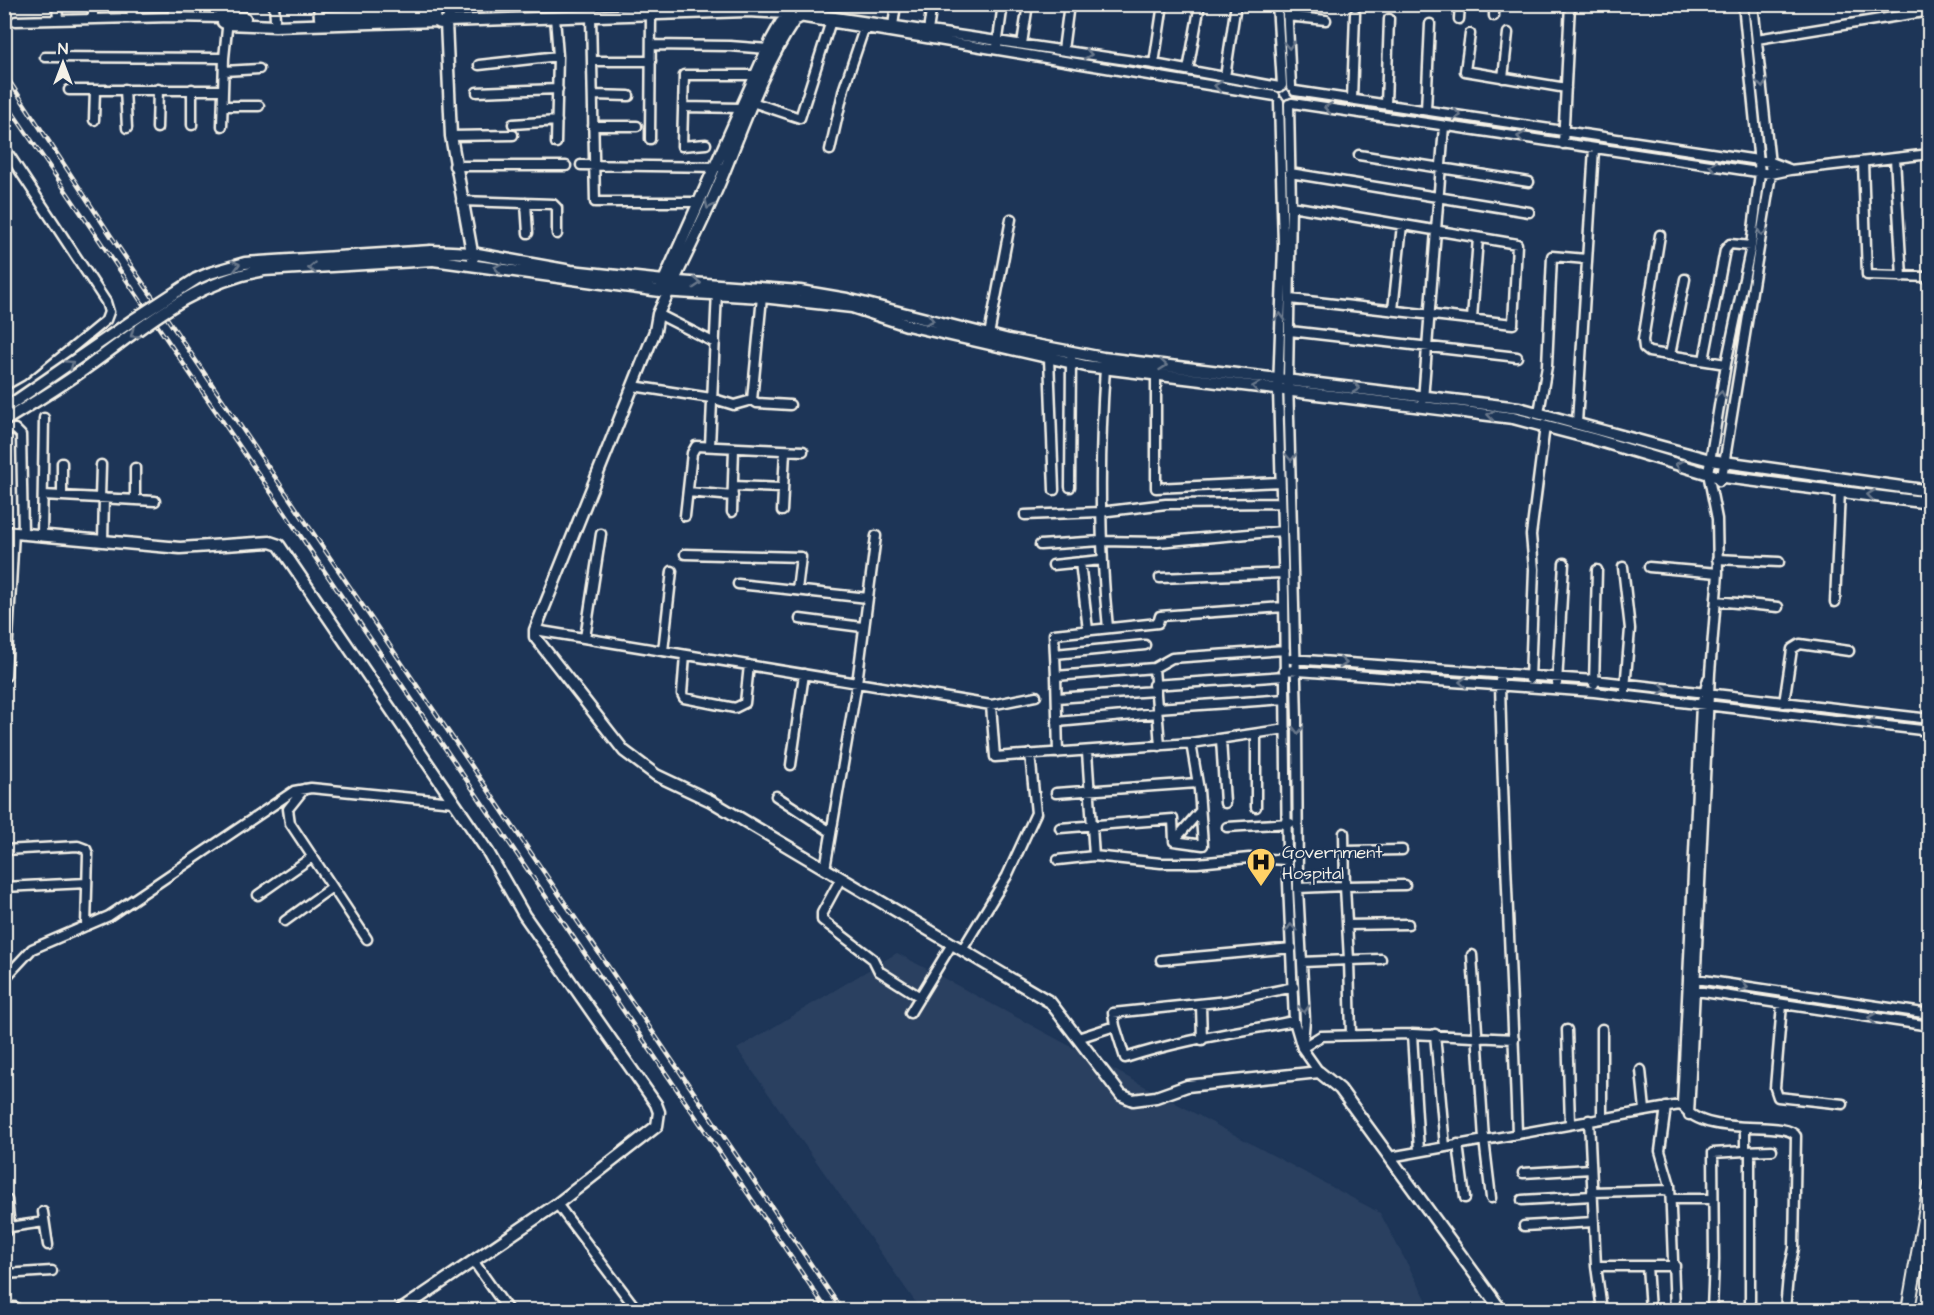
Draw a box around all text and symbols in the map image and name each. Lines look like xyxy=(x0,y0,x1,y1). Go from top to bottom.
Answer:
north arrow xyxy=(33,33,93,93)
text: N xyxy=(58,38,68,60)
one-way arrow xyxy=(1282,41,1295,50)
one-way arrow xyxy=(1082,47,1092,60)
one-way arrow xyxy=(1755,79,1768,88)
one-way arrow xyxy=(1213,80,1223,93)
one-way arrow xyxy=(1323,103,1332,115)
one-way arrow xyxy=(1452,108,1462,120)
one-way arrow xyxy=(1516,132,1525,144)
one-way arrow xyxy=(1709,161,1718,173)
one-way arrow xyxy=(704,198,716,209)
one-way arrow xyxy=(1756,227,1769,237)
one-way arrow xyxy=(231,260,241,272)
one-way arrow xyxy=(307,261,316,274)
one-way arrow xyxy=(493,262,503,275)
one-way arrow xyxy=(692,276,701,289)
one-way arrow xyxy=(925,313,935,326)
one-way arrow xyxy=(1274,313,1287,322)
one-way arrow xyxy=(129,327,140,338)
one-way arrow xyxy=(1158,358,1167,371)
one-way arrow xyxy=(63,360,74,371)
one-way arrow xyxy=(1352,381,1361,393)
one-way arrow xyxy=(1251,382,1260,394)
one-way arrow xyxy=(1714,390,1727,400)
one-way arrow xyxy=(1486,410,1496,422)
one-way arrow xyxy=(1284,452,1297,461)
one-way arrow xyxy=(1674,460,1685,472)
one-way arrow xyxy=(1867,489,1876,502)
one-way arrow xyxy=(1339,656,1348,669)
one-way arrow xyxy=(1458,675,1467,688)
one-way arrow xyxy=(1658,682,1667,695)
one-way arrow xyxy=(1867,718,1876,730)
one-way arrow xyxy=(1291,725,1304,734)
place label: Government Hospital xyxy=(1282,840,1383,886)
hospital icon: Government Hospital xyxy=(1245,846,1277,888)
one-way arrow xyxy=(1284,923,1297,932)
one-way arrow xyxy=(1739,980,1749,993)
one-way arrow xyxy=(1298,1004,1311,1013)
one-way arrow xyxy=(1867,1012,1876,1025)

